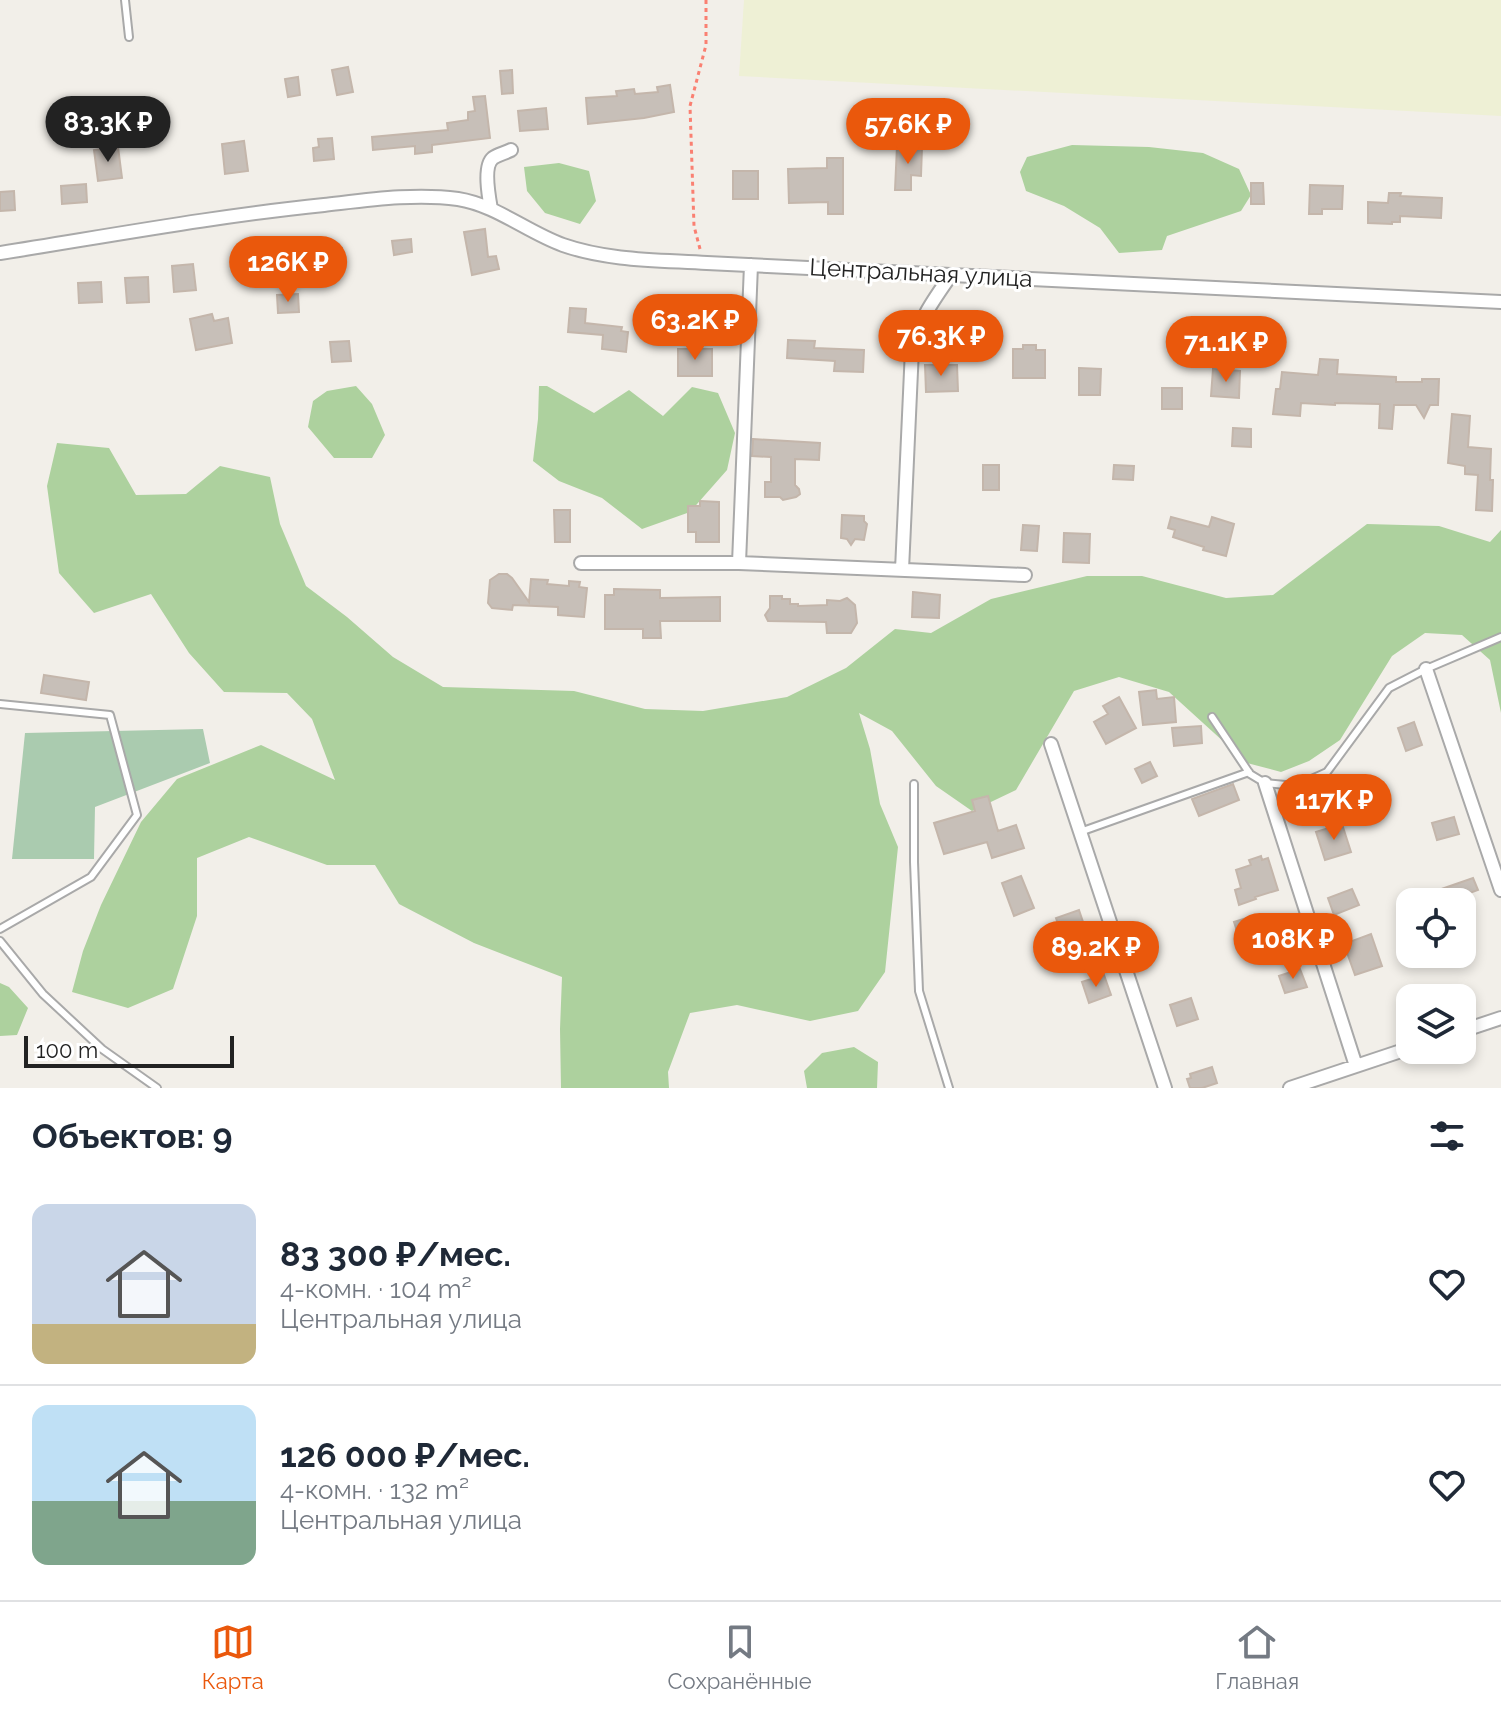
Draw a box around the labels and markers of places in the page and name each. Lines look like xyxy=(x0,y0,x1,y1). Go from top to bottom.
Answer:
pin: 83.3K ₽ xyxy=(34,96,182,164)
pin: 57.6K ₽ xyxy=(834,98,982,166)
pin: 126K ₽ xyxy=(223,236,353,304)
pin: 63.2K ₽ xyxy=(621,294,769,362)
pin: 76.3K ₽ xyxy=(867,310,1015,378)
pin: 71.1K ₽ xyxy=(1152,316,1300,384)
pin: 117K ₽ xyxy=(1269,774,1399,842)
pin: 108K ₽ xyxy=(1228,913,1358,981)
pin: 89.2K ₽ xyxy=(1022,921,1170,989)

